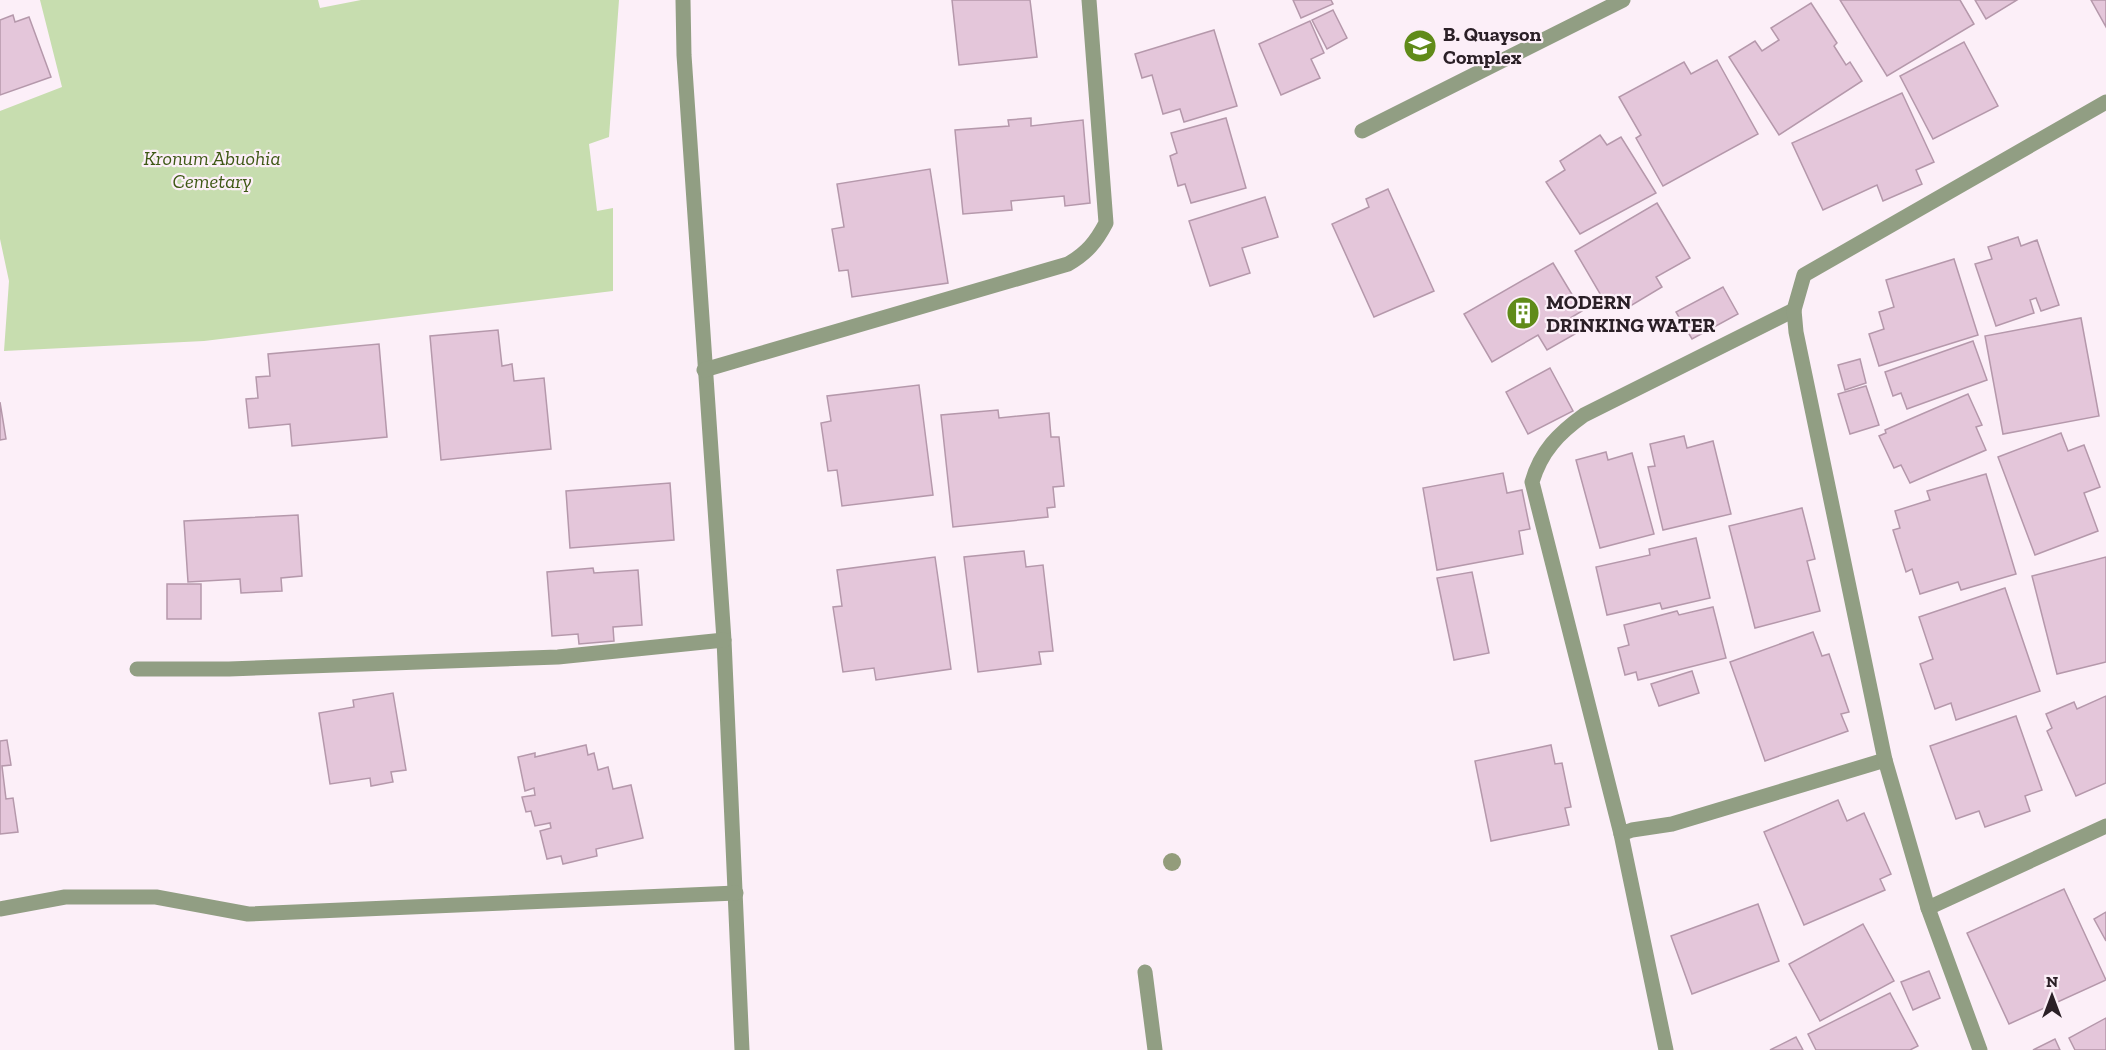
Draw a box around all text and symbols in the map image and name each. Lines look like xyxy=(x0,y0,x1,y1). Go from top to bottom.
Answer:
place label: B. Quayson Complex xyxy=(1443,22,1541,69)
school or university icon: B. Quayson Complex xyxy=(1402,28,1438,64)
park label: Kronum Abuohia Cemetary xyxy=(144,146,280,193)
place label: MODERN DRINKING WATER xyxy=(1546,290,1716,337)
building icon: MODERN DRINKING WATER xyxy=(1505,295,1541,331)
north arrow xyxy=(2022,966,2082,1026)
text: N xyxy=(2046,972,2058,991)

